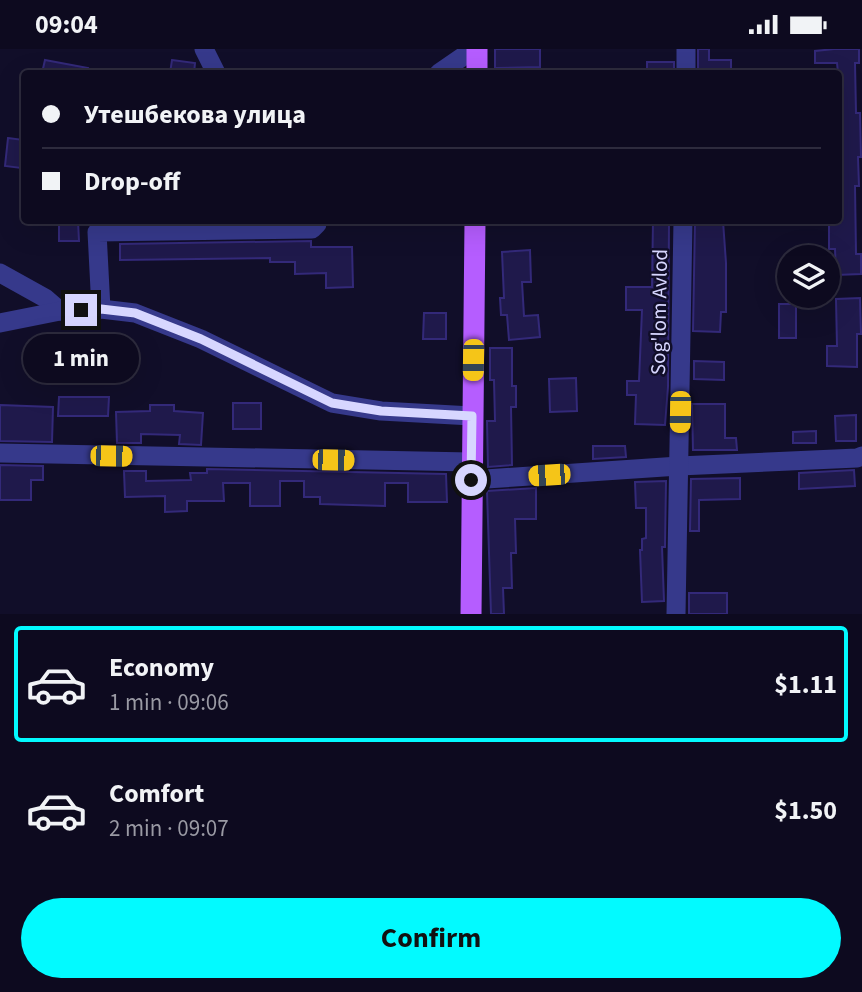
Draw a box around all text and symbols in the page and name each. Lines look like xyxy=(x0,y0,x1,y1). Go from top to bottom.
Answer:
text: 09:04 xyxy=(35,6,98,43)
text: Утешбекова улица xyxy=(84,96,306,133)
text: Drop-off xyxy=(84,163,180,200)
map controls xyxy=(777,245,840,308)
button: layers xyxy=(777,245,840,308)
street label: Sog'lom Avlod xyxy=(643,249,675,375)
route end xyxy=(65,294,97,326)
callout: 1 min xyxy=(23,335,139,383)
car xyxy=(463,339,484,381)
text: 1 min xyxy=(53,342,109,375)
car xyxy=(670,391,691,433)
car xyxy=(90,445,133,467)
car xyxy=(312,449,355,471)
car xyxy=(528,463,571,487)
route start xyxy=(455,464,487,496)
text: Economy xyxy=(109,649,214,686)
icon: car xyxy=(25,653,88,716)
text: $1.11 xyxy=(774,666,837,703)
text: 1 min · 09:06 xyxy=(109,686,229,719)
text: Comfort xyxy=(109,775,204,812)
icon: car xyxy=(25,779,88,842)
text: $1.50 xyxy=(774,792,837,829)
text: 2 min · 09:07 xyxy=(109,812,229,845)
button: Confirm xyxy=(21,898,841,978)

